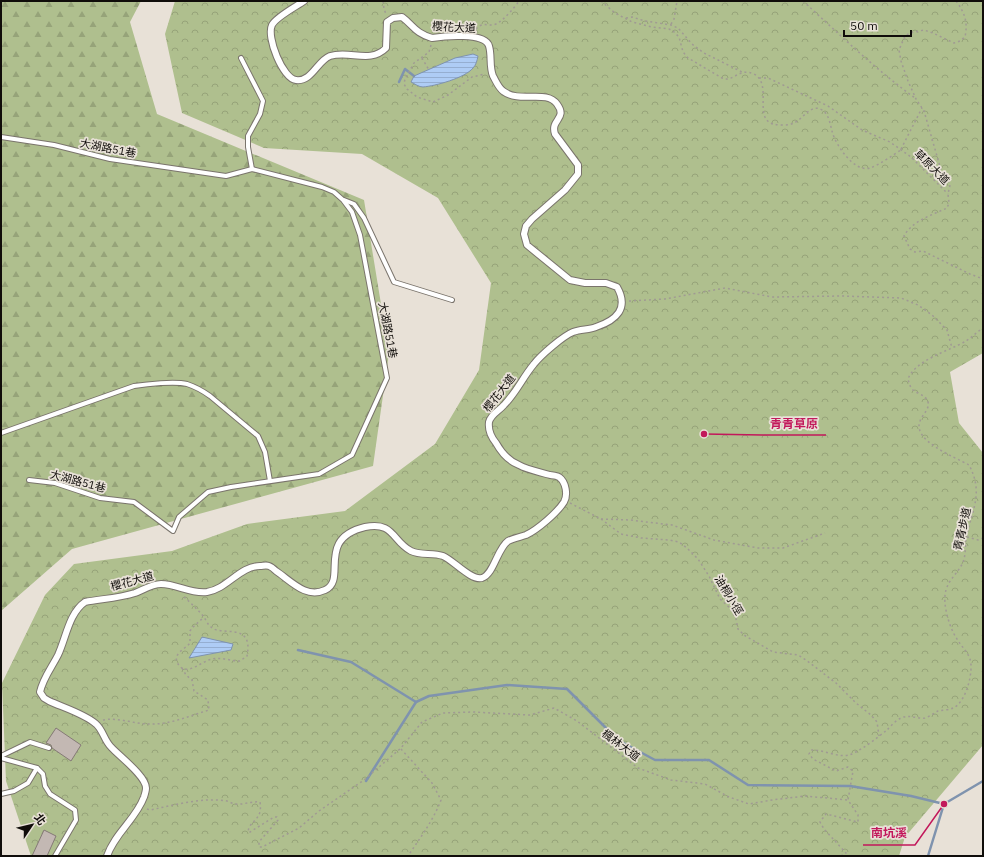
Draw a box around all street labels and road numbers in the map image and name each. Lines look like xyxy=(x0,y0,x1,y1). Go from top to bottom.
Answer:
street label: 櫻花大道 xyxy=(432,19,476,35)
street label: 大湖路51巷 xyxy=(79,136,137,160)
street label: 草原大道 xyxy=(911,146,953,188)
street label: 大湖路51巷 xyxy=(376,301,400,359)
street label: 櫻花大道 xyxy=(480,371,518,415)
street label: 大湖路51巷 xyxy=(49,467,107,495)
street label: 青青步道 xyxy=(950,506,974,552)
street label: 櫻花大道 xyxy=(109,569,155,593)
street label: 油桐小徑 xyxy=(712,573,746,617)
street label: 楓林大道 xyxy=(599,726,643,764)

